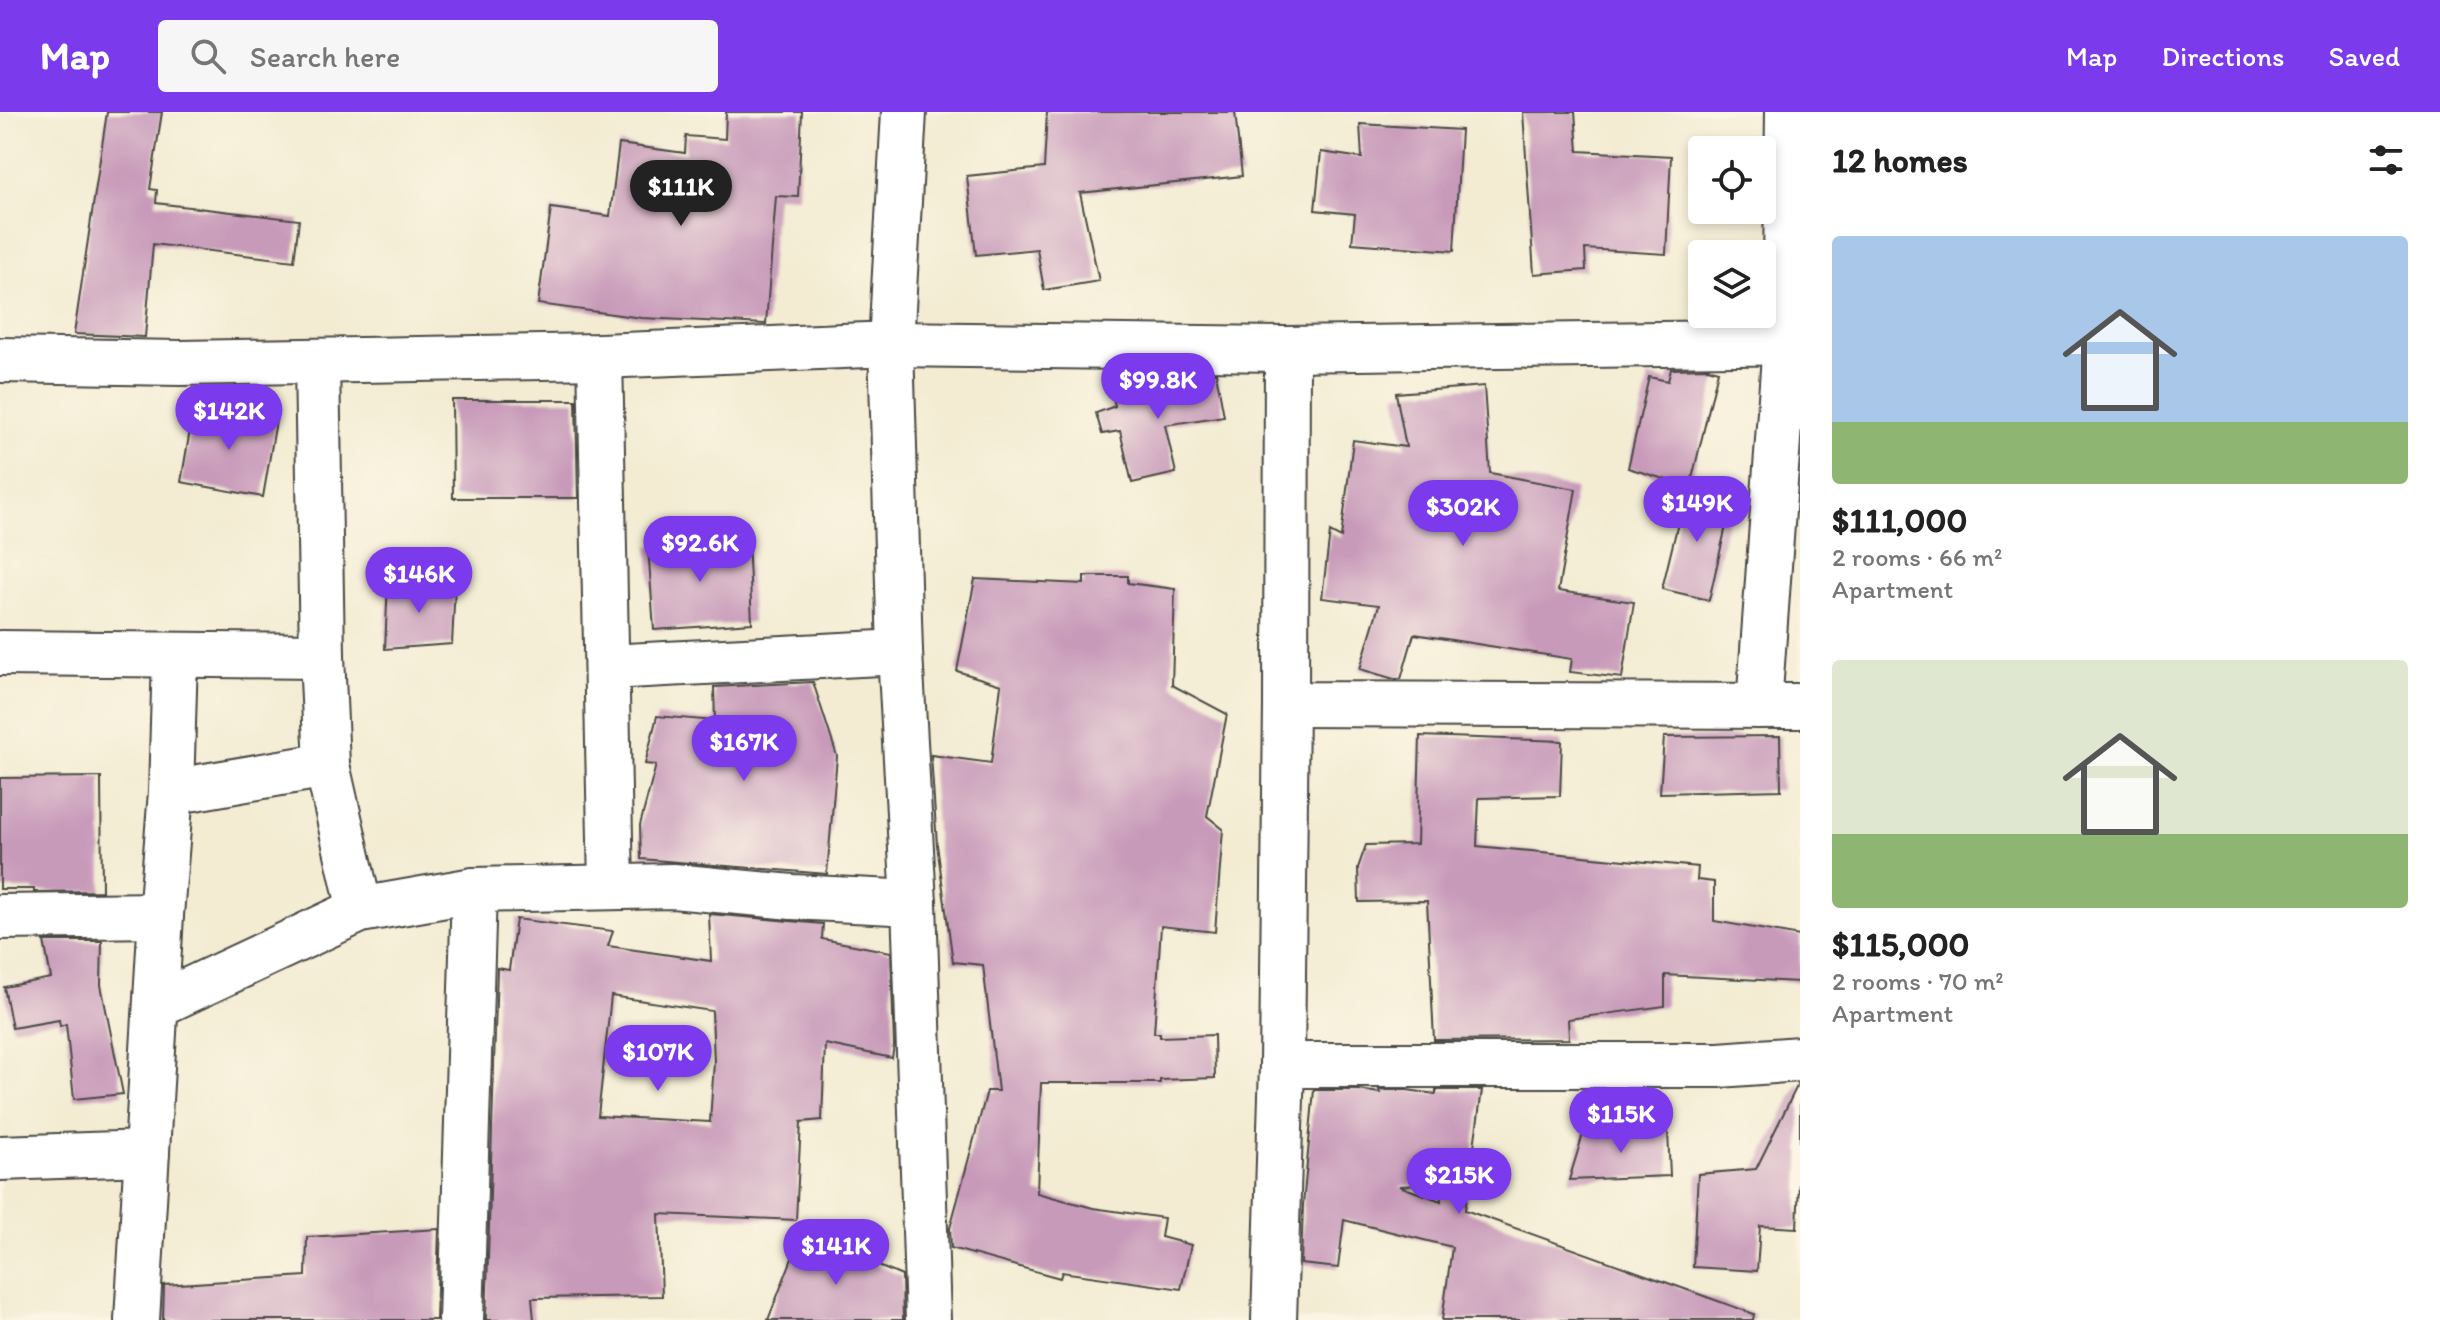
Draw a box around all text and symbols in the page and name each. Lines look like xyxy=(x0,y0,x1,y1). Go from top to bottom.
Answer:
search box xyxy=(158,20,718,92)
text: Map xyxy=(40,33,110,79)
icon: search xyxy=(186,34,230,78)
text: Search here xyxy=(250,38,400,75)
text: Map xyxy=(2066,39,2117,73)
text: Directions xyxy=(2161,39,2285,73)
text: Saved xyxy=(2329,39,2400,73)
map controls xyxy=(1688,136,1776,328)
button: locate xyxy=(1688,136,1776,224)
icon: filters xyxy=(2364,138,2408,182)
text: 12 homes xyxy=(1832,140,1968,181)
pin: $111K xyxy=(625,160,737,228)
text: $111K xyxy=(648,170,714,202)
button: layers xyxy=(1688,240,1776,328)
icon: home xyxy=(2048,288,2192,432)
pin: $99.8K xyxy=(1093,353,1223,421)
text: $99.8K xyxy=(1119,363,1197,395)
pin: $142K xyxy=(173,384,285,452)
text: $142K xyxy=(193,394,265,426)
pin: $149K xyxy=(1641,476,1753,544)
pin: $302K xyxy=(1407,480,1519,548)
text: $149K xyxy=(1661,486,1733,518)
text: $302K xyxy=(1426,490,1500,522)
text: $111,000 xyxy=(1832,500,1967,541)
pin: $92.6K xyxy=(635,516,765,584)
text: $92.6K xyxy=(661,526,739,558)
text: 2 rooms · 66 m² xyxy=(1832,541,2002,573)
pin: $146K xyxy=(363,547,475,615)
text: $146K xyxy=(383,557,455,589)
text: Apartment xyxy=(1832,573,1953,605)
icon: home xyxy=(2048,712,2192,856)
pin: $167K xyxy=(688,715,800,783)
text: $167K xyxy=(710,725,778,757)
text: $115,000 xyxy=(1832,924,1970,965)
text: 2 rooms · 70 m² xyxy=(1832,965,2004,997)
text: Apartment xyxy=(1832,997,1953,1029)
pin: $107K xyxy=(602,1025,714,1093)
text: $107K xyxy=(623,1035,693,1067)
pin: $115K xyxy=(1565,1087,1677,1155)
text: $115K xyxy=(1587,1097,1655,1129)
pin: $215K xyxy=(1403,1148,1515,1216)
text: $215K xyxy=(1424,1158,1494,1190)
pin: $141K xyxy=(780,1219,892,1287)
text: $141K xyxy=(801,1229,871,1261)

